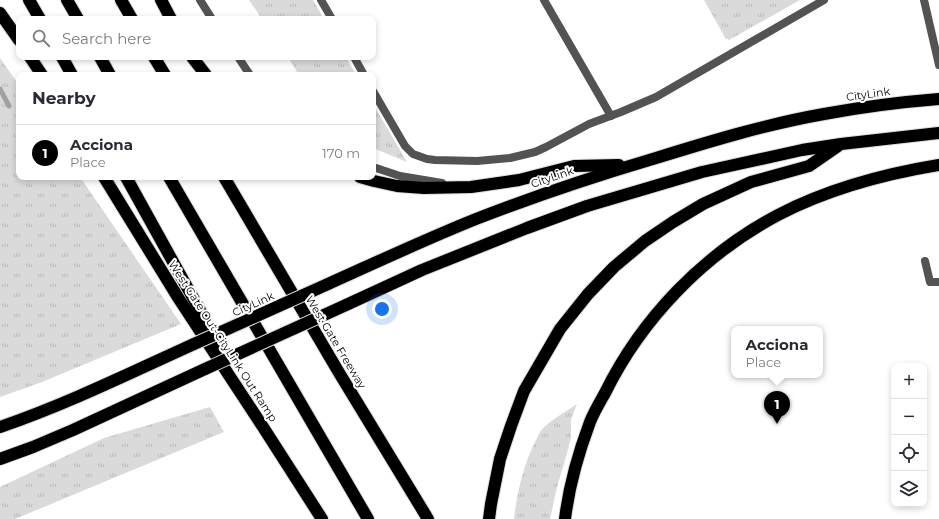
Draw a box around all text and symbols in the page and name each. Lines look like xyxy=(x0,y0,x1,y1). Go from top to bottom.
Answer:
search box xyxy=(16,16,376,60)
icon: search xyxy=(30,27,52,49)
text: Search here xyxy=(62,29,151,48)
street label: CityLink xyxy=(845,84,891,104)
text: Nearby xyxy=(32,88,96,108)
text: Acciona xyxy=(70,135,133,154)
text: 1 xyxy=(42,145,48,161)
text: 170 m xyxy=(322,145,360,161)
text: Place xyxy=(70,154,106,170)
street label: CityLink xyxy=(529,163,576,191)
street label: West Gate Out-CityLink Out Ramp xyxy=(166,258,280,424)
street label: CityLink xyxy=(230,288,276,319)
street label: West Gate Freeway xyxy=(303,293,369,391)
your location xyxy=(372,299,392,319)
popup xyxy=(731,326,823,378)
text: Acciona xyxy=(746,335,808,354)
text: Place xyxy=(746,354,781,370)
map controls xyxy=(891,363,927,507)
button: + xyxy=(891,363,927,399)
pin: 1 xyxy=(764,391,790,424)
button: − xyxy=(891,399,927,435)
button: locate xyxy=(891,435,927,471)
button: layers xyxy=(891,471,927,507)

